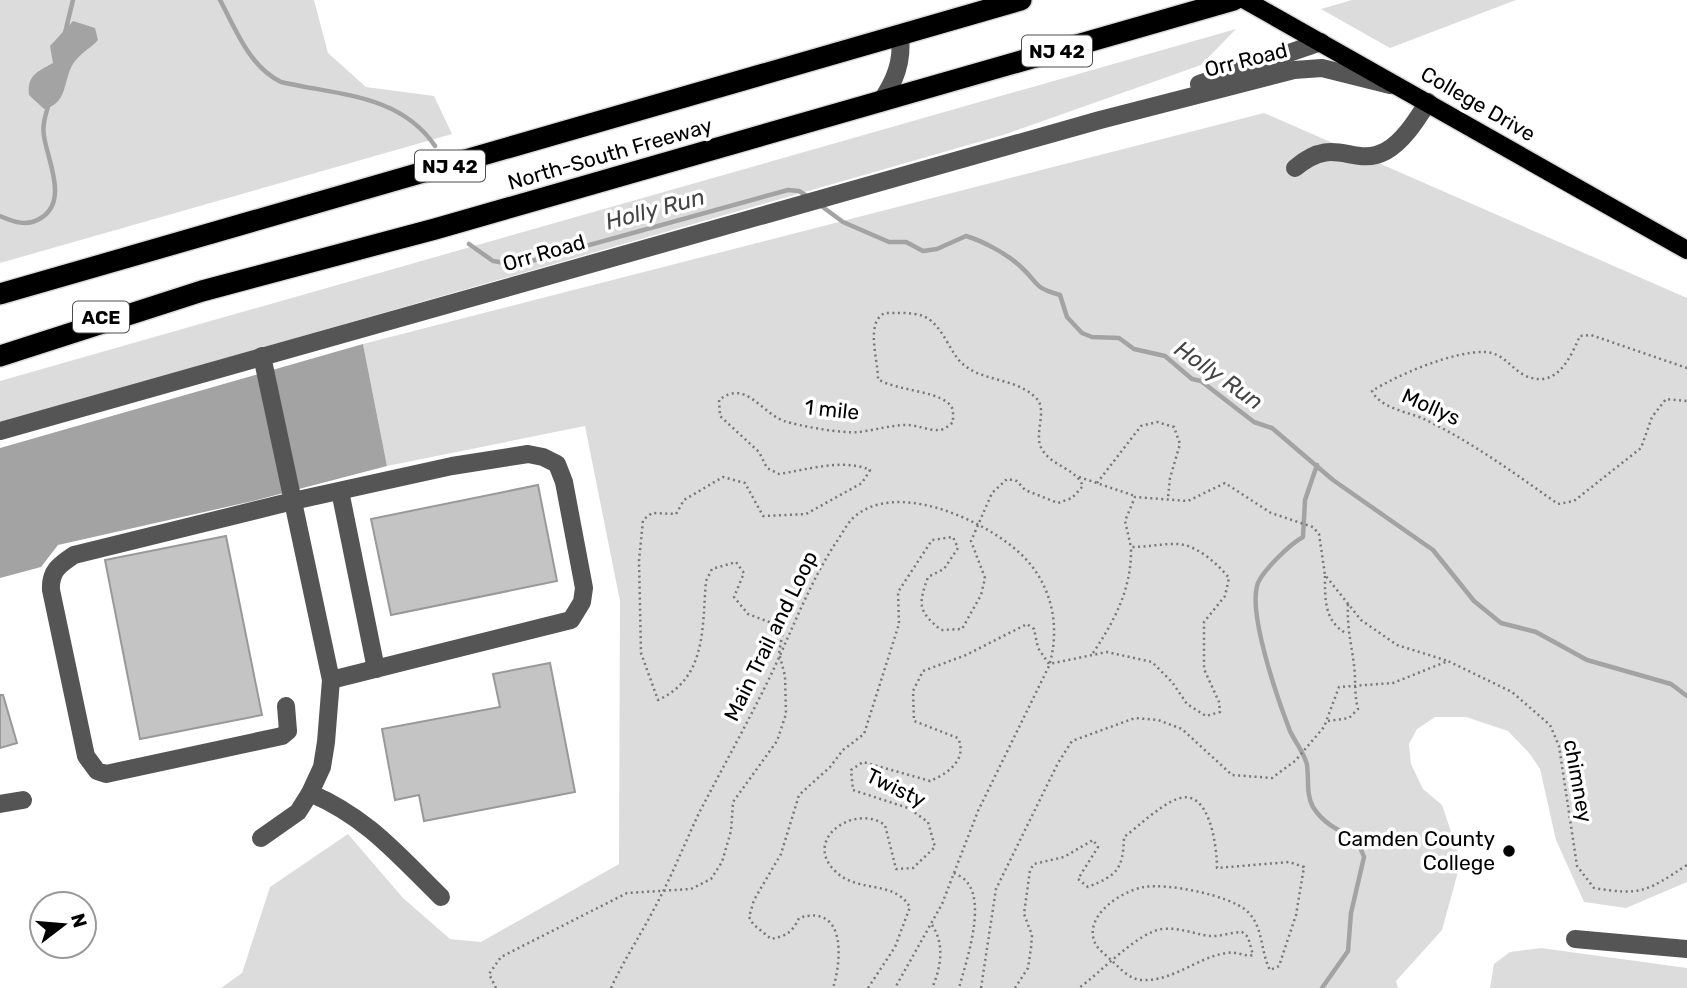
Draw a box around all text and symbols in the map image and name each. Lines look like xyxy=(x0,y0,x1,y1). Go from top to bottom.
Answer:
road number: NJ 42 xyxy=(1022,36,1092,66)
street label: Orr Road xyxy=(1202,37,1290,82)
street label: College Drive xyxy=(1417,61,1540,146)
street label: North-South Freeway xyxy=(505,112,715,195)
road number: NJ 42 xyxy=(415,150,485,182)
water label: Holly Run xyxy=(602,182,708,236)
street label: Orr Road xyxy=(500,229,588,276)
road number: ACE xyxy=(73,302,129,332)
water label: Holly Run xyxy=(1169,334,1269,416)
street label: Mollys xyxy=(1398,383,1464,430)
street label: 1 mile xyxy=(804,394,861,425)
street label: Main Trail and Loop xyxy=(719,547,823,725)
street label: chimney xyxy=(1559,737,1598,825)
street label: Twisty xyxy=(862,762,930,813)
place label: Camden County College xyxy=(1338,826,1495,875)
marker: Camden County College xyxy=(1501,843,1517,859)
north arrow xyxy=(28,890,98,960)
text: N xyxy=(66,911,92,930)

